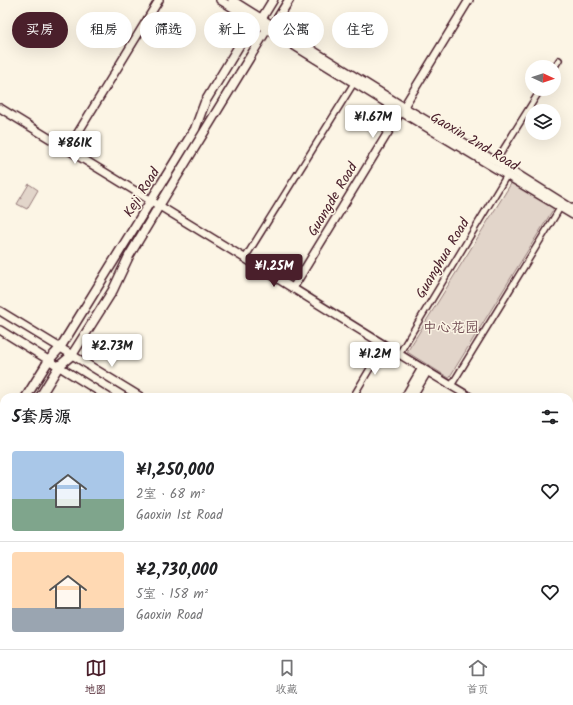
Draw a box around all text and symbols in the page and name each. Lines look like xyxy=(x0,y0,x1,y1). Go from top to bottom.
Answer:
chip: 买房 xyxy=(12,12,68,48)
chip: 租房 xyxy=(76,12,132,48)
chip: 筛选 xyxy=(140,12,196,48)
chip: 新上 xyxy=(204,12,260,48)
chip: 公寓 xyxy=(268,12,324,48)
chip: 住宅 xyxy=(332,12,388,48)
north arrow xyxy=(525,60,561,96)
map controls xyxy=(525,60,561,140)
button: layers xyxy=(525,104,561,140)
pin: ¥1.67M xyxy=(340,105,406,139)
text: ¥1.67M xyxy=(354,107,392,128)
street label: Gaoxin 2nd Road xyxy=(426,107,524,178)
pin: ¥861K xyxy=(47,131,103,165)
text: ¥861K xyxy=(58,133,92,154)
street label: Guangde Road xyxy=(302,157,364,241)
street label: Keji Road xyxy=(118,162,166,222)
street label: Guanghua Road xyxy=(410,213,476,303)
pin: ¥1.25M xyxy=(241,254,307,288)
text: ¥1.25M xyxy=(255,256,294,277)
park label: 中心花园 xyxy=(423,317,479,339)
pin: ¥2.73M xyxy=(79,334,145,368)
text: ¥2.73M xyxy=(91,336,133,357)
pin: ¥1.2M xyxy=(347,342,403,376)
text: ¥1.2M xyxy=(359,344,391,365)
text: 5套房源 xyxy=(12,404,72,431)
icon: filters xyxy=(539,406,561,428)
text: ¥1,250,000 xyxy=(136,457,214,484)
icon: home xyxy=(44,467,92,515)
icon: heart xyxy=(539,480,561,502)
text: 2室 · 68 m² xyxy=(136,484,205,505)
text: Gaoxin 1st Road xyxy=(136,505,223,526)
text: ¥2,730,000 xyxy=(136,557,217,584)
icon: home xyxy=(44,568,92,616)
icon: heart xyxy=(539,581,561,603)
text: 5室 · 158 m² xyxy=(136,584,208,605)
text: Gaoxin Road xyxy=(136,605,203,626)
tab: 地图 xyxy=(85,657,107,699)
tab: 收藏 xyxy=(276,657,298,699)
tab: 首页 xyxy=(467,657,489,699)

